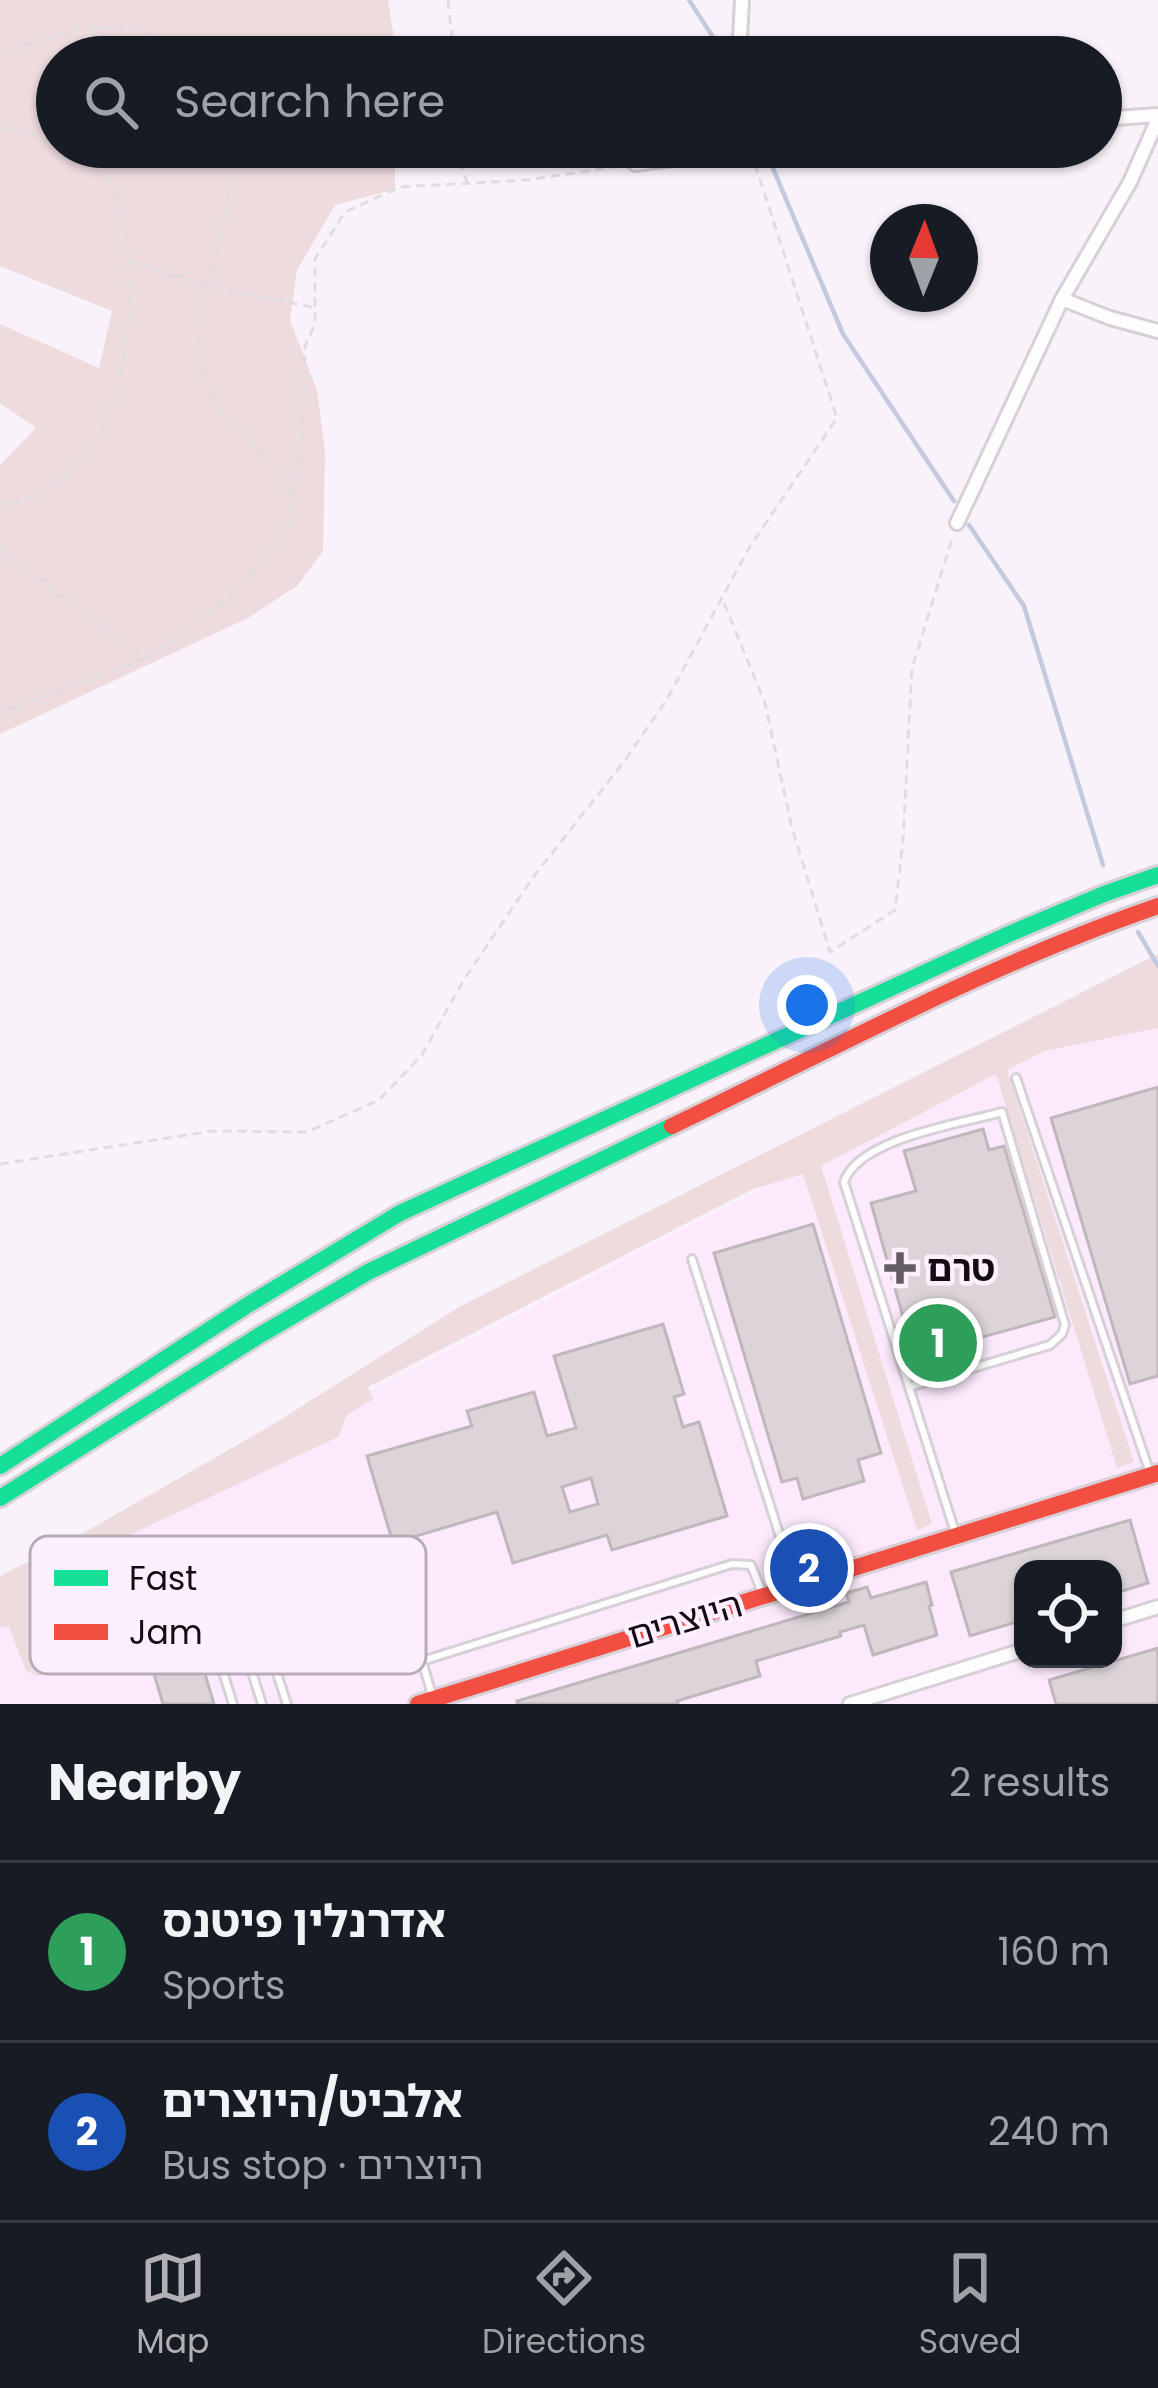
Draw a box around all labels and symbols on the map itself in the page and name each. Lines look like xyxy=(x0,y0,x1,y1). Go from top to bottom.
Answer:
north arrow xyxy=(870,204,978,312)
your location xyxy=(777,975,837,1035)
place label: טרם xyxy=(927,1243,995,1294)
marker: טרם xyxy=(884,1252,916,1284)
pin: 1 xyxy=(899,1298,977,1388)
pin: 2 xyxy=(770,1523,848,1613)
legend xyxy=(30,1536,426,1674)
text: Fast xyxy=(129,1555,197,1602)
street label: היוצרים xyxy=(622,1579,748,1661)
text: Jam xyxy=(129,1609,203,1656)

